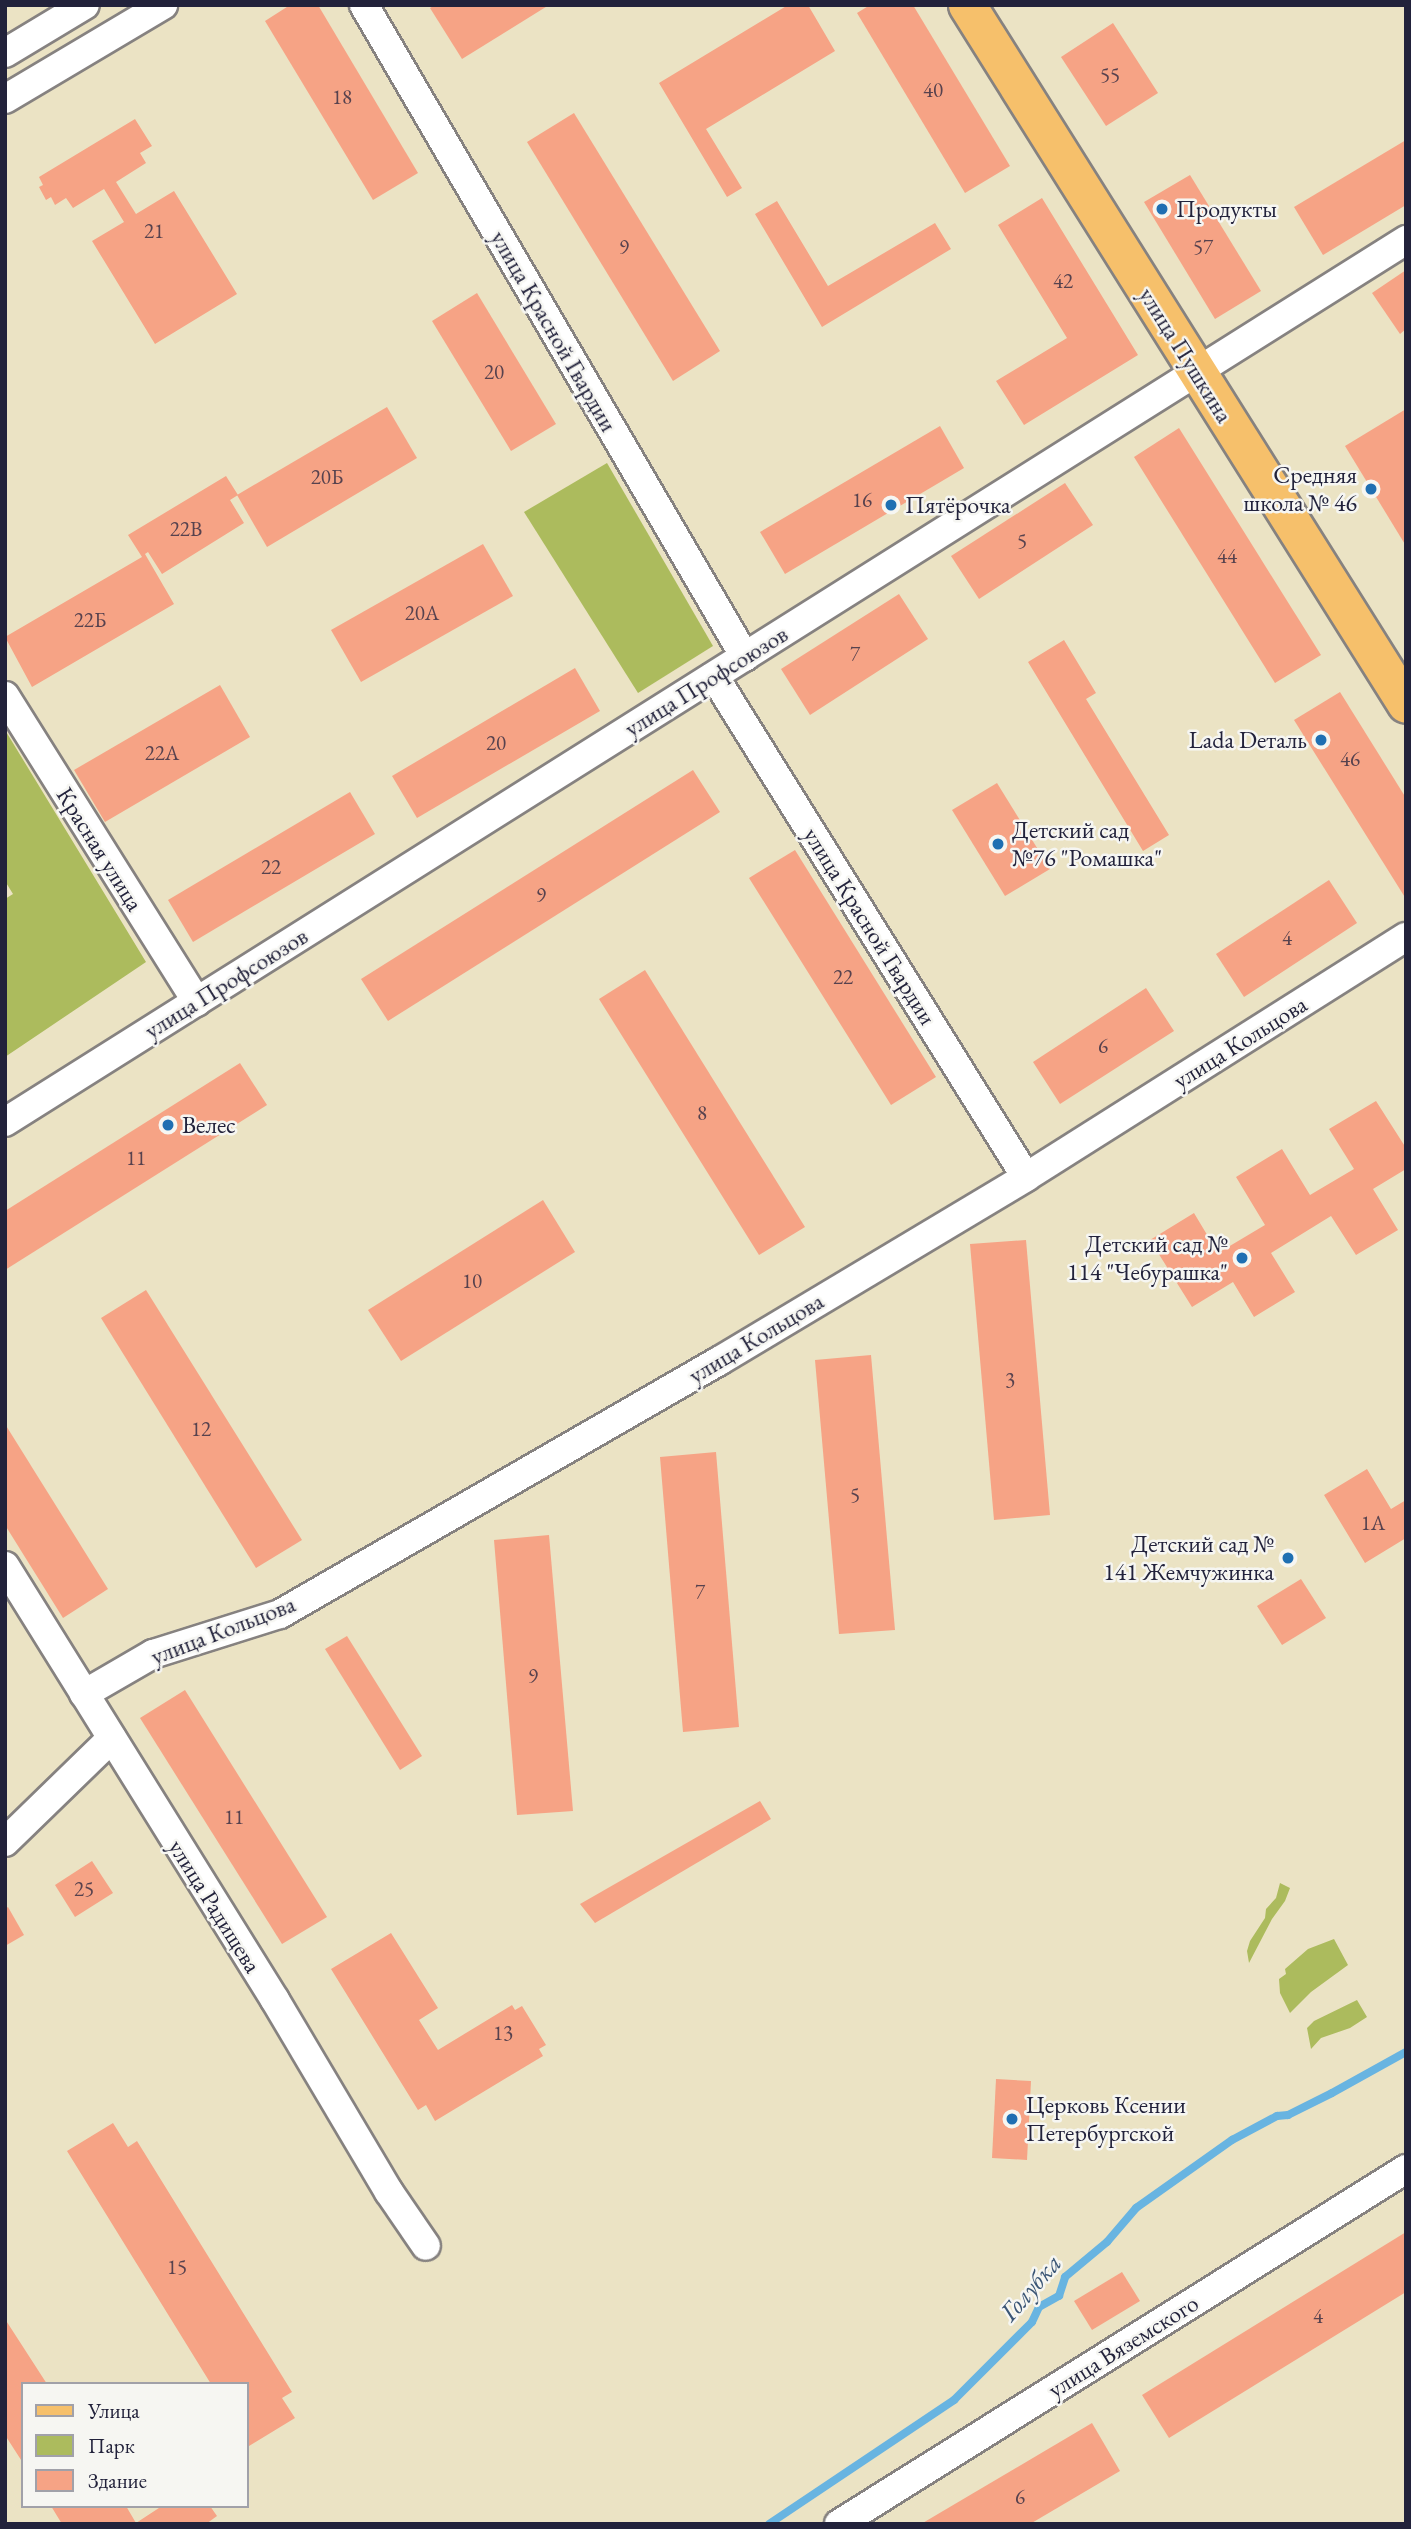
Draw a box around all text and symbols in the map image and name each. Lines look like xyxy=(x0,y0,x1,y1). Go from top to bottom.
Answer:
house number: 55 xyxy=(1100,62,1120,88)
house number: 40 xyxy=(923,77,943,103)
house number: 18 xyxy=(332,84,352,110)
place label: Продукты xyxy=(1176,195,1277,223)
marker: Продукты xyxy=(1154,201,1170,217)
house number: 21 xyxy=(144,218,164,244)
street label: улица Красной Гвардии xyxy=(485,225,623,437)
house number: 9 xyxy=(619,234,629,260)
house number: 57 xyxy=(1193,234,1213,260)
house number: 42 xyxy=(1053,268,1073,294)
street label: улица Пушкина xyxy=(1133,282,1239,428)
house number: 20 xyxy=(484,359,504,385)
place label: Средняя школа № 46 xyxy=(1244,461,1357,517)
house number: 20Б xyxy=(311,464,343,490)
marker: Средняя школа № 46 xyxy=(1363,481,1379,497)
house number: 16 xyxy=(852,487,872,513)
place label: Пятёрочка xyxy=(905,491,1011,519)
marker: Пятёрочка xyxy=(883,497,899,513)
house number: 22В xyxy=(170,516,202,542)
house number: 5 xyxy=(1017,528,1027,554)
house number: 44 xyxy=(1217,543,1237,569)
house number: 20А xyxy=(405,600,439,626)
house number: 22Б xyxy=(74,607,106,633)
street label: улица Профсоюзов xyxy=(619,619,793,743)
house number: 7 xyxy=(850,641,860,667)
place label: Lada Dеталь xyxy=(1189,726,1307,754)
house number: 20 xyxy=(486,730,506,756)
marker: Lada Dеталь xyxy=(1313,732,1329,748)
house number: 22А xyxy=(145,740,179,766)
house number: 46 xyxy=(1340,746,1360,772)
street label: Красная улица xyxy=(51,782,149,916)
place label: Детский сад №76 "Ромашка" xyxy=(1012,816,1162,872)
street label: улица Красной Гвардии xyxy=(798,822,942,1030)
marker: Детский сад №76 "Ромашка" xyxy=(990,836,1006,852)
house number: 22 xyxy=(261,854,281,880)
house number: 9 xyxy=(536,882,546,908)
street label: улица Профсоюзов xyxy=(139,921,313,1045)
house number: 4 xyxy=(1282,925,1292,951)
house number: 22 xyxy=(833,964,853,990)
street label: улица Кольцова xyxy=(1168,989,1312,1095)
house number: 6 xyxy=(1098,1033,1108,1059)
house number: 8 xyxy=(697,1100,707,1126)
place label: Велес xyxy=(182,1111,236,1139)
marker: Велес xyxy=(160,1117,176,1133)
house number: 11 xyxy=(126,1145,146,1171)
place label: Детский сад № 114 "Чебурашка" xyxy=(1067,1230,1228,1286)
marker: Детский сад № 114 "Чебурашка" xyxy=(1234,1250,1250,1266)
house number: 10 xyxy=(462,1268,482,1294)
street label: улица Кольцова xyxy=(683,1286,829,1390)
house number: 3 xyxy=(1005,1367,1015,1393)
house number: 12 xyxy=(191,1416,211,1442)
house number: 5 xyxy=(850,1482,860,1508)
house number: 1А xyxy=(1361,1510,1385,1536)
place label: Детский сад № 141 Жемчужинка xyxy=(1103,1530,1274,1586)
marker: Детский сад № 141 Жемчужинка xyxy=(1280,1550,1296,1566)
house number: 7 xyxy=(695,1579,705,1605)
street label: улица Кольцова xyxy=(147,1589,299,1671)
house number: 9 xyxy=(528,1663,538,1689)
house number: 11 xyxy=(224,1804,244,1830)
street label: улица Радищева xyxy=(163,1834,267,1978)
house number: 25 xyxy=(74,1876,94,1902)
house number: 13 xyxy=(493,2020,513,2046)
place label: Церковь Ксении Петербургской xyxy=(1026,2091,1186,2147)
marker: Церковь Ксении Петербургской xyxy=(1004,2111,1020,2127)
water label: Голубка xyxy=(993,2248,1069,2328)
house number: 15 xyxy=(167,2254,187,2280)
street label: улица Вяземского xyxy=(1043,2288,1203,2404)
house number: 4 xyxy=(1313,2303,1323,2329)
legend xyxy=(21,2382,248,2508)
text: Улица xyxy=(88,2397,140,2424)
text: Парк xyxy=(88,2432,135,2459)
text: Здание xyxy=(88,2467,147,2494)
house number: 6 xyxy=(1015,2484,1025,2510)

